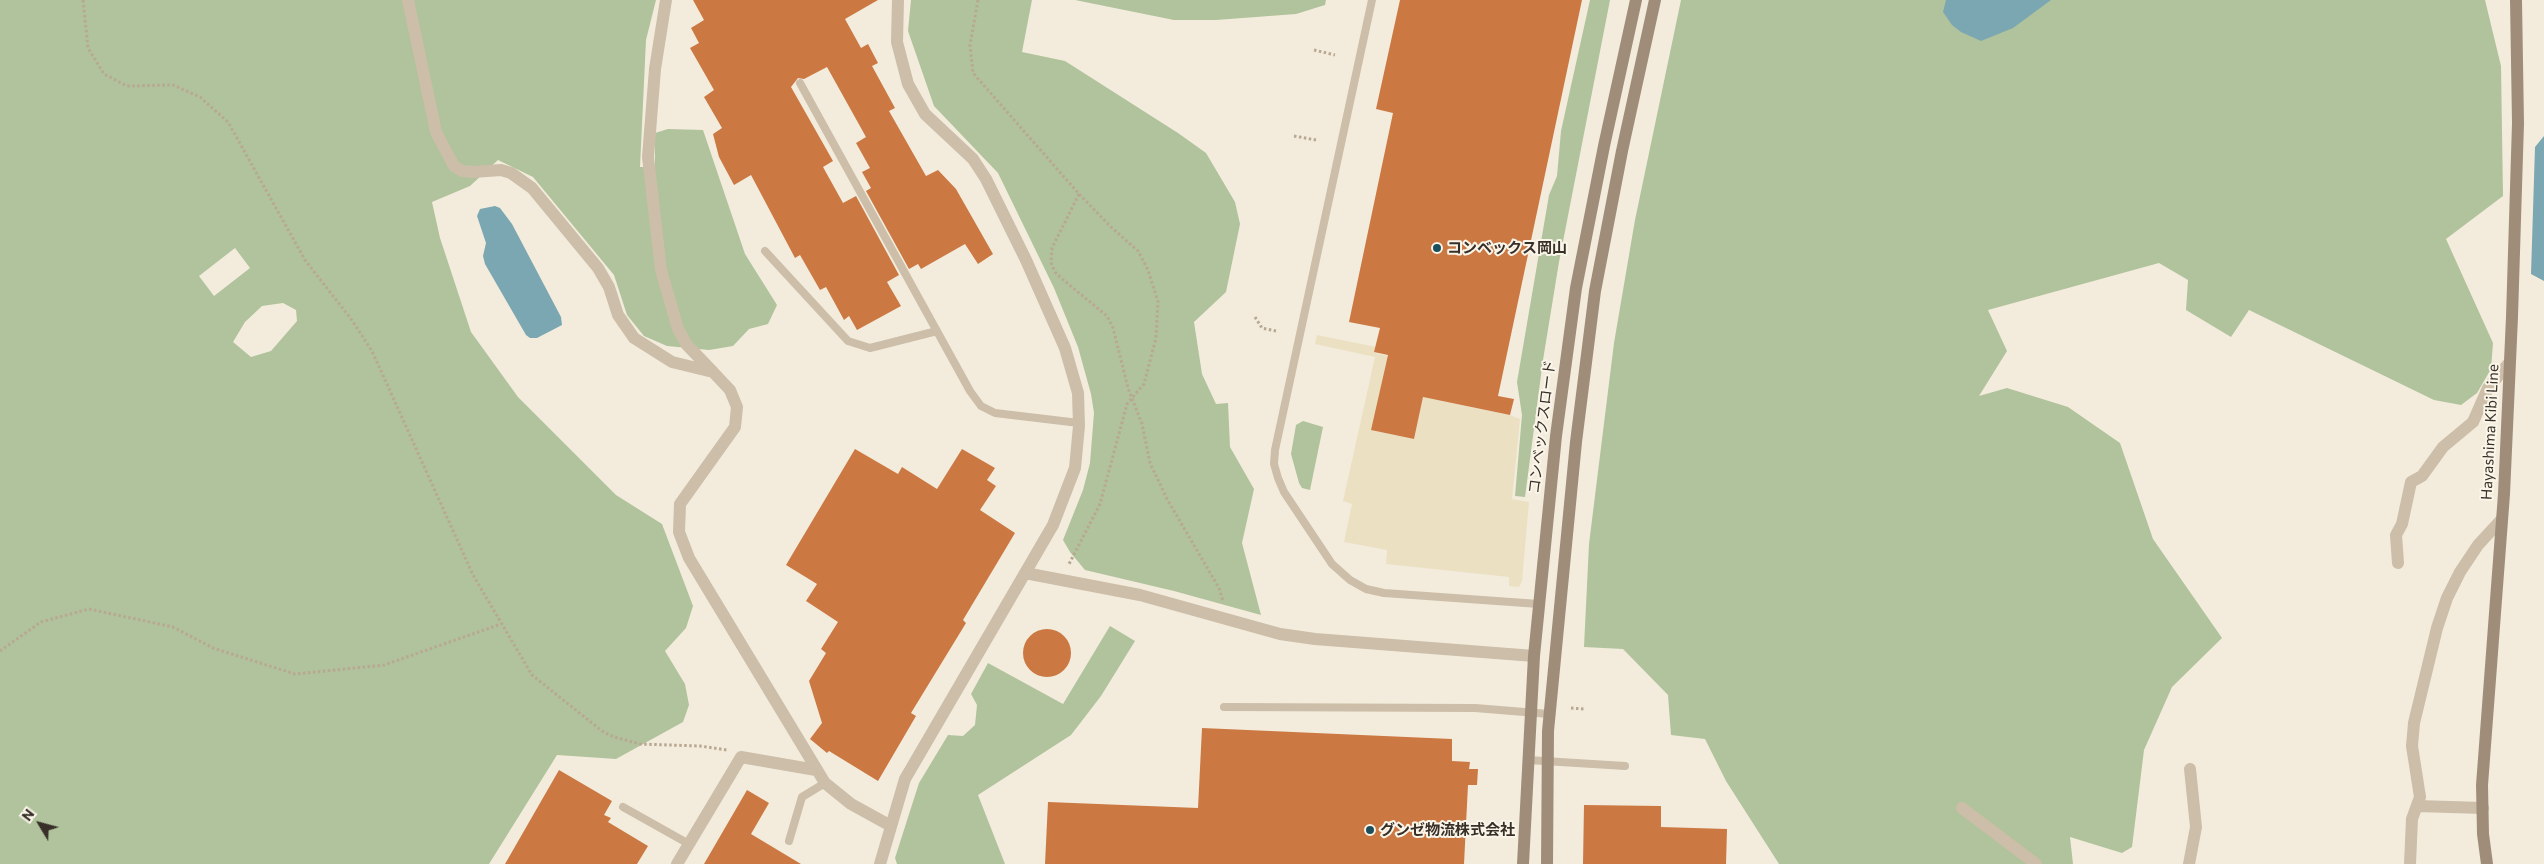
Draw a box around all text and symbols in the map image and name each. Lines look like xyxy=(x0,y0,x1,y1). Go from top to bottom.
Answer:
place label: コンベックス岡山 xyxy=(1447,239,1567,257)
marker: コンベックス岡山 xyxy=(1431,242,1443,254)
street label: コンベックスロード xyxy=(1525,359,1559,495)
street label: Hayashima Kibi Line xyxy=(2477,364,2503,500)
north arrow xyxy=(15,799,65,849)
text: N xyxy=(18,805,38,824)
place label: グンゼ物流株式会社 xyxy=(1380,821,1515,839)
marker: グンゼ物流株式会社 xyxy=(1364,824,1376,836)

